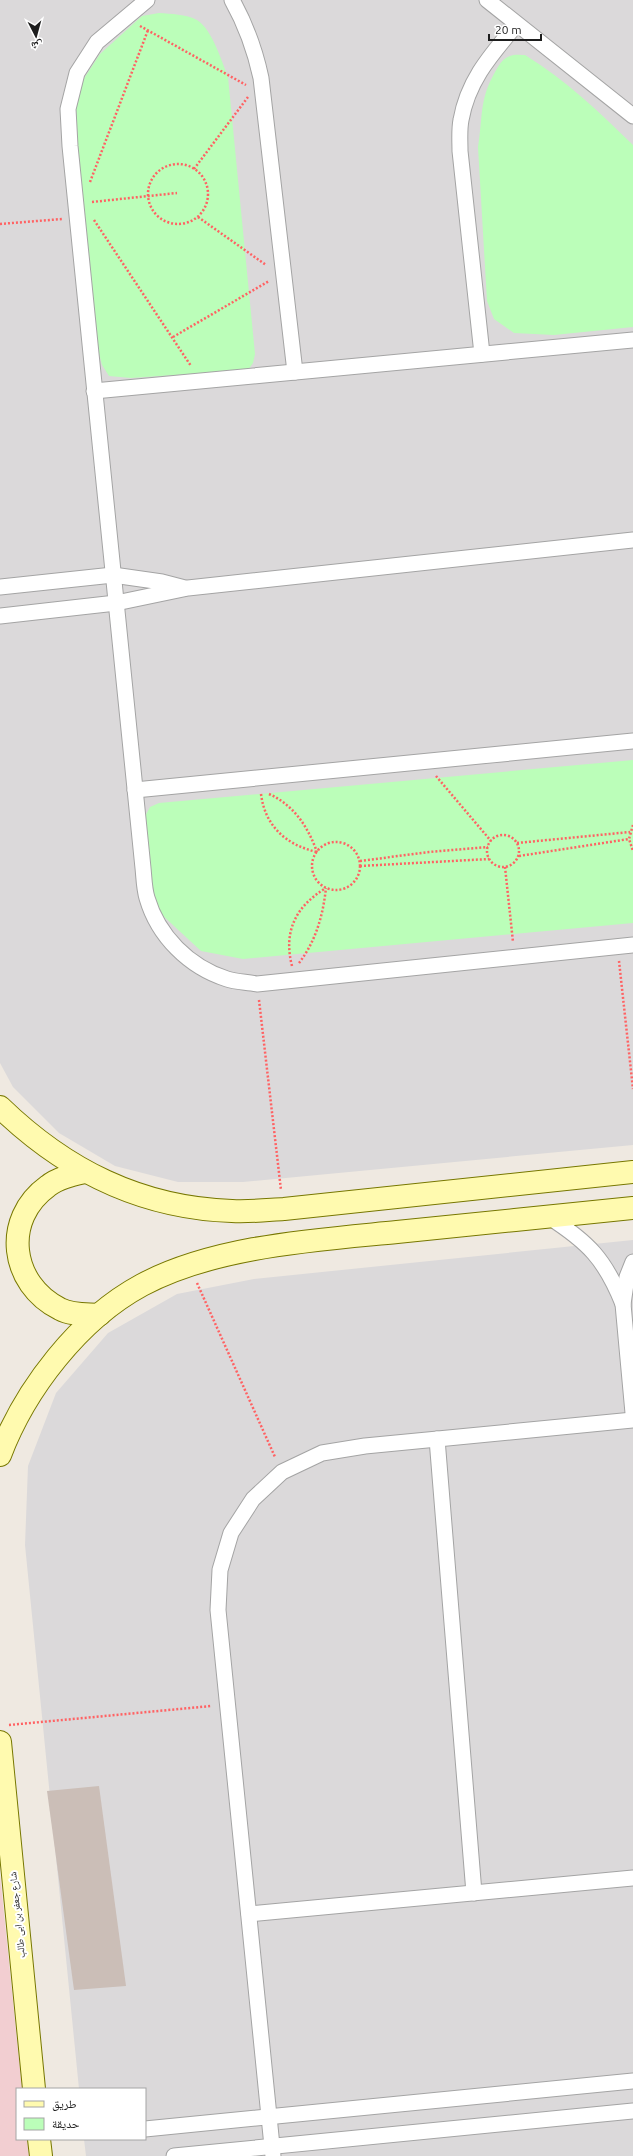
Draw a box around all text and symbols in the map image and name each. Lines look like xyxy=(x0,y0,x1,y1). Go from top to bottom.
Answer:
north arrow xyxy=(16,16,56,56)
scale bar xyxy=(489,16,541,42)
text: 20 m xyxy=(495,23,522,36)
text: ش xyxy=(30,37,43,53)
street label: شارع جعفر بن ابى طالب xyxy=(7,1871,28,1959)
legend xyxy=(16,2088,146,2140)
text: طريق xyxy=(52,2097,77,2111)
text: حديقة xyxy=(52,2117,80,2131)

